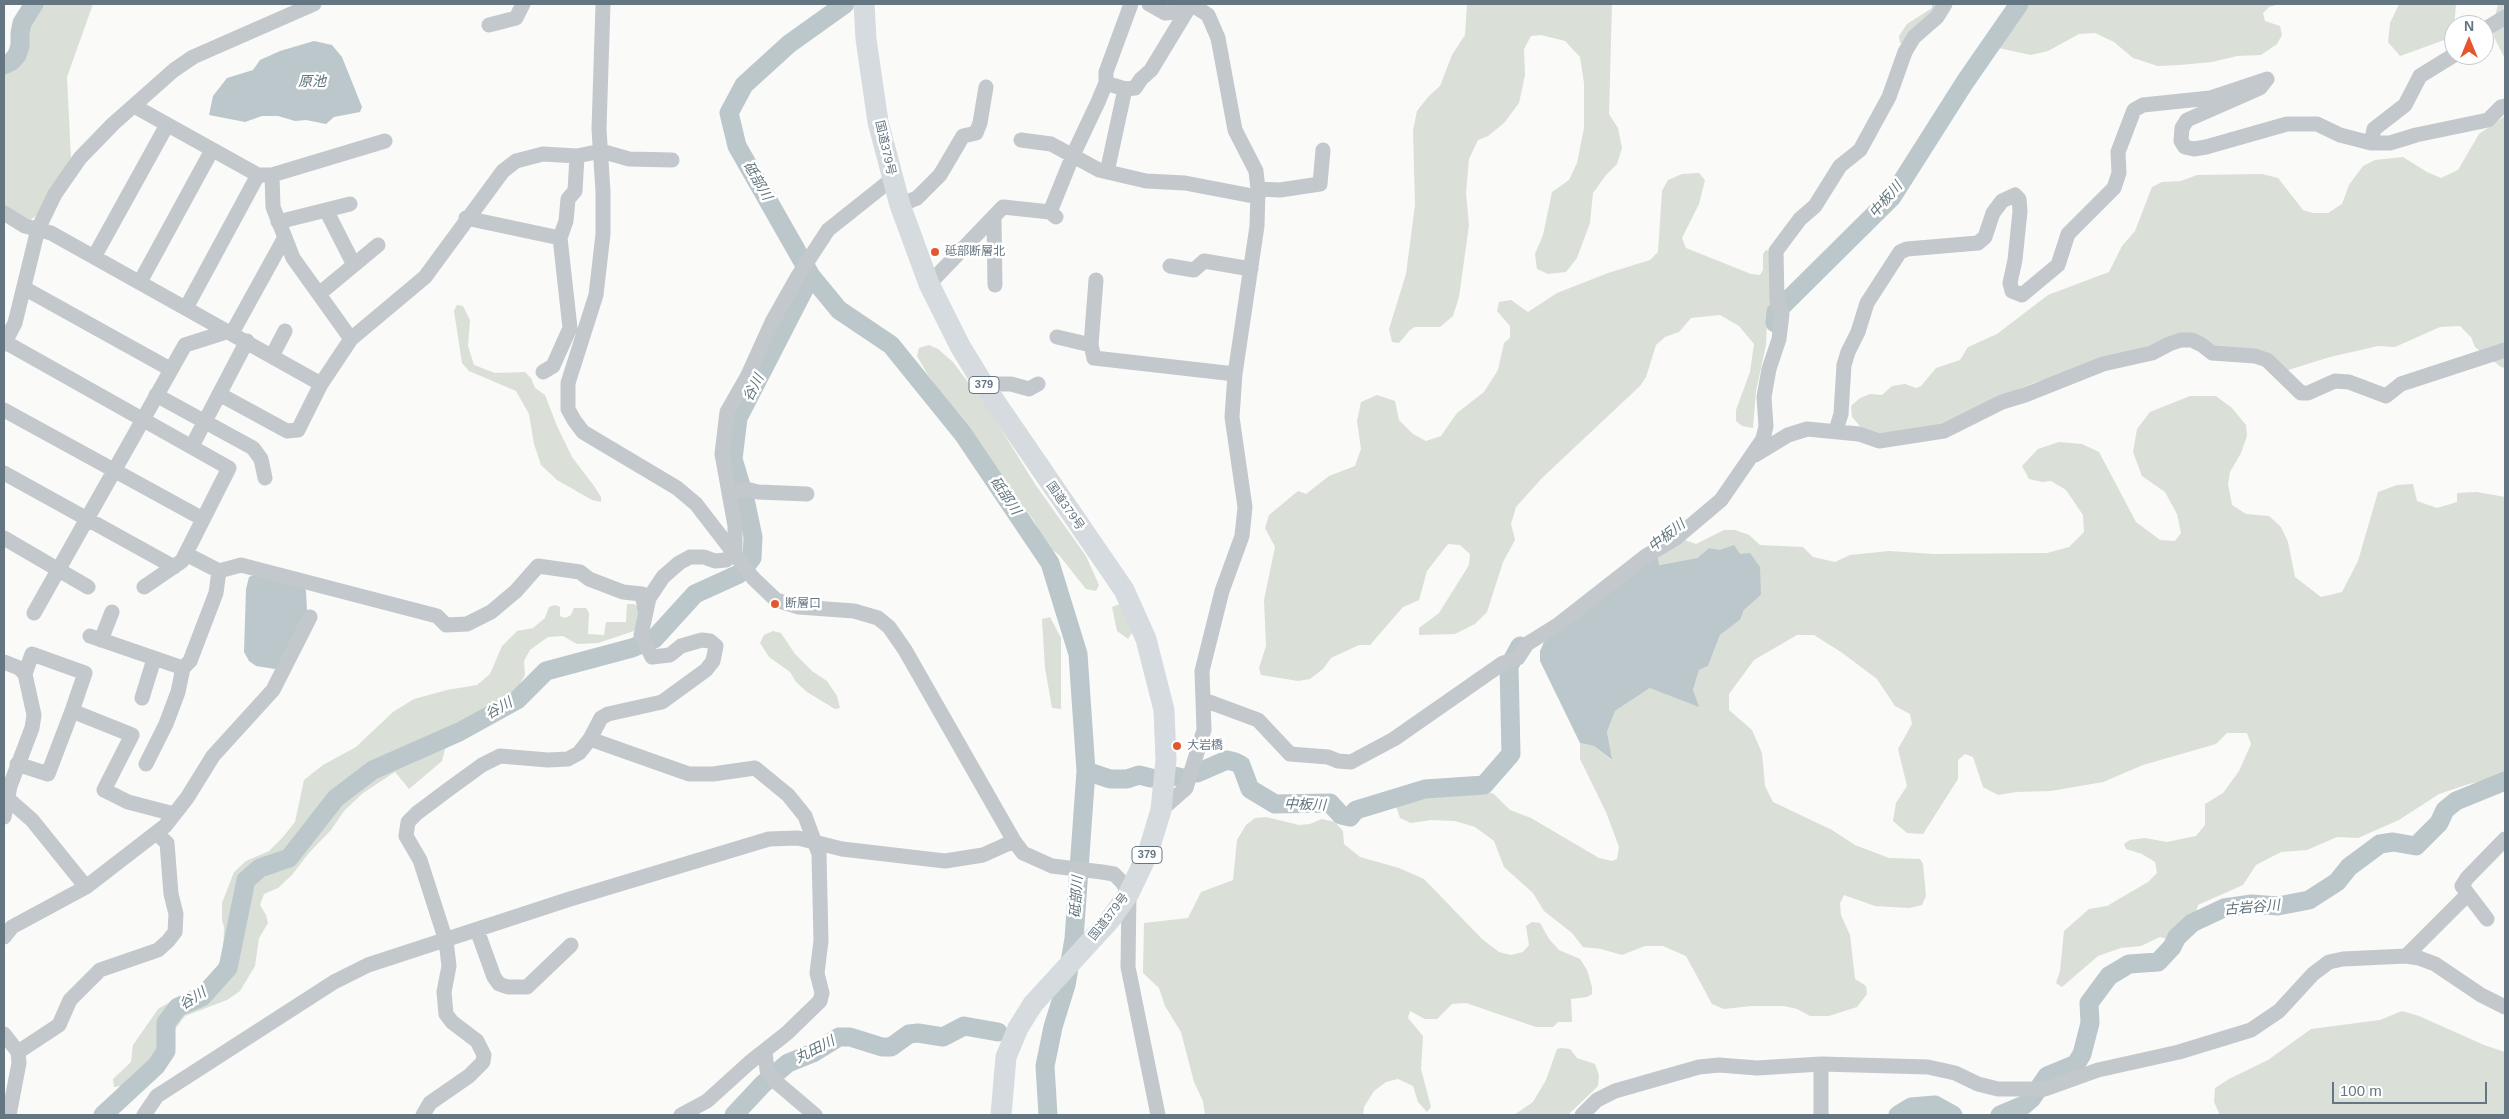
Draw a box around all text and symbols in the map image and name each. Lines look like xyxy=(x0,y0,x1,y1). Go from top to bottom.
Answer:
north arrow xyxy=(2444,15,2494,65)
text: N xyxy=(2464,18,2474,34)
water label: 原池 xyxy=(298,74,326,90)
street label: 国道379号 xyxy=(872,119,898,177)
water label: 砥部川 xyxy=(739,159,775,203)
water label: 中板川 xyxy=(1866,179,1906,221)
place label: 砥部断層北 xyxy=(945,245,1005,259)
marker: 砥部断層北 xyxy=(929,246,941,258)
water label: 谷川 xyxy=(740,372,768,404)
road number: 379 xyxy=(969,376,999,394)
water label: 砥部川 xyxy=(986,474,1024,518)
street label: 国道379号 xyxy=(1043,479,1087,533)
water label: 中板川 xyxy=(1645,516,1689,556)
place label: 断層口 xyxy=(785,597,821,611)
marker: 断層口 xyxy=(769,598,781,610)
water label: 谷川 xyxy=(483,695,515,723)
place label: 大岩橋 xyxy=(1187,739,1223,753)
marker: 大岩橋 xyxy=(1171,740,1183,752)
water label: 中板川 xyxy=(1284,796,1326,814)
road number: 379 xyxy=(1132,846,1162,864)
water label: 砥部川 xyxy=(1067,875,1087,919)
street label: 国道379号 xyxy=(1086,890,1132,944)
water label: 古岩谷川 xyxy=(2223,897,2281,919)
water label: 谷川 xyxy=(177,984,209,1014)
water label: 丸田川 xyxy=(792,1033,838,1067)
scale bar xyxy=(2334,1072,2489,1104)
text: 100 m xyxy=(2340,1082,2382,1099)

